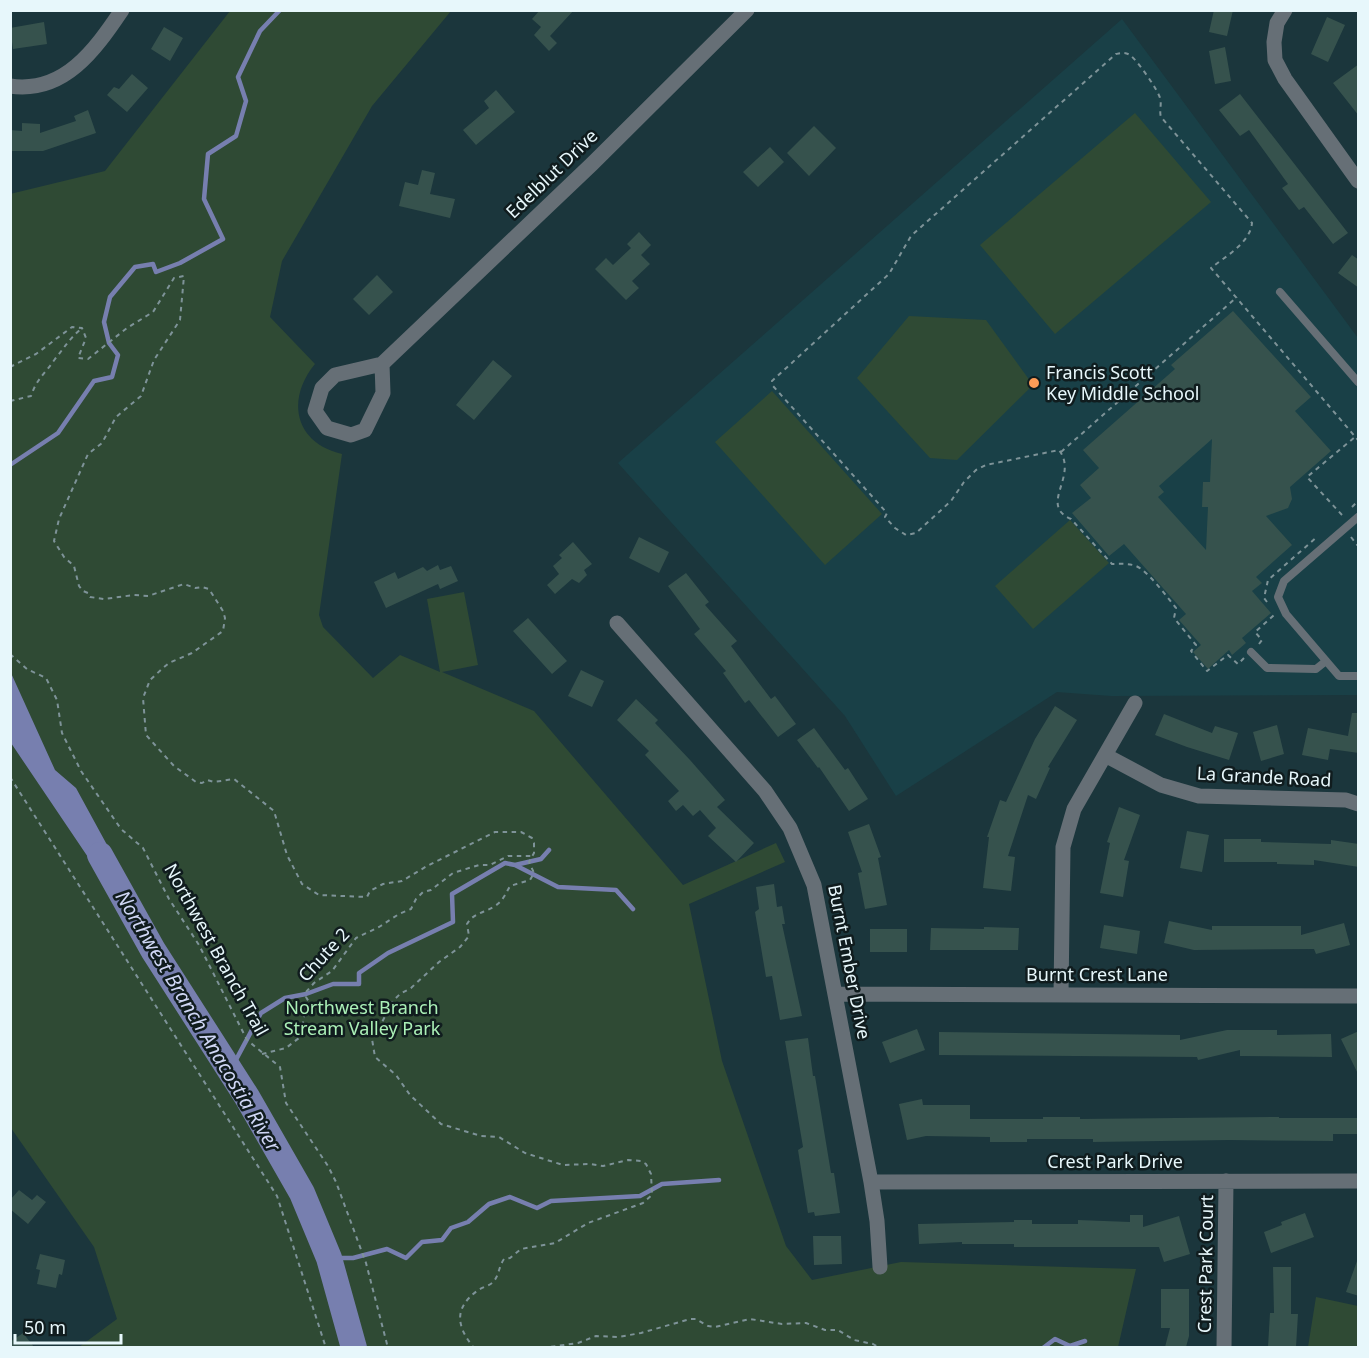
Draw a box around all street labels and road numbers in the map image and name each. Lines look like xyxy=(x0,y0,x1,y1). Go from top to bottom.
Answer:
street label: Edelblut Drive xyxy=(500,124,602,223)
street label: La Grande Road xyxy=(1196,760,1332,792)
street label: Northwest Branch Trail xyxy=(159,859,274,1040)
street label: Burnt Ember Drive xyxy=(823,882,877,1041)
street label: Chute 2 xyxy=(292,922,354,986)
street label: Burnt Crest Lane xyxy=(1026,962,1168,986)
street label: Crest Park Drive xyxy=(1047,1149,1183,1173)
street label: Crest Park Court xyxy=(1192,1194,1218,1333)

